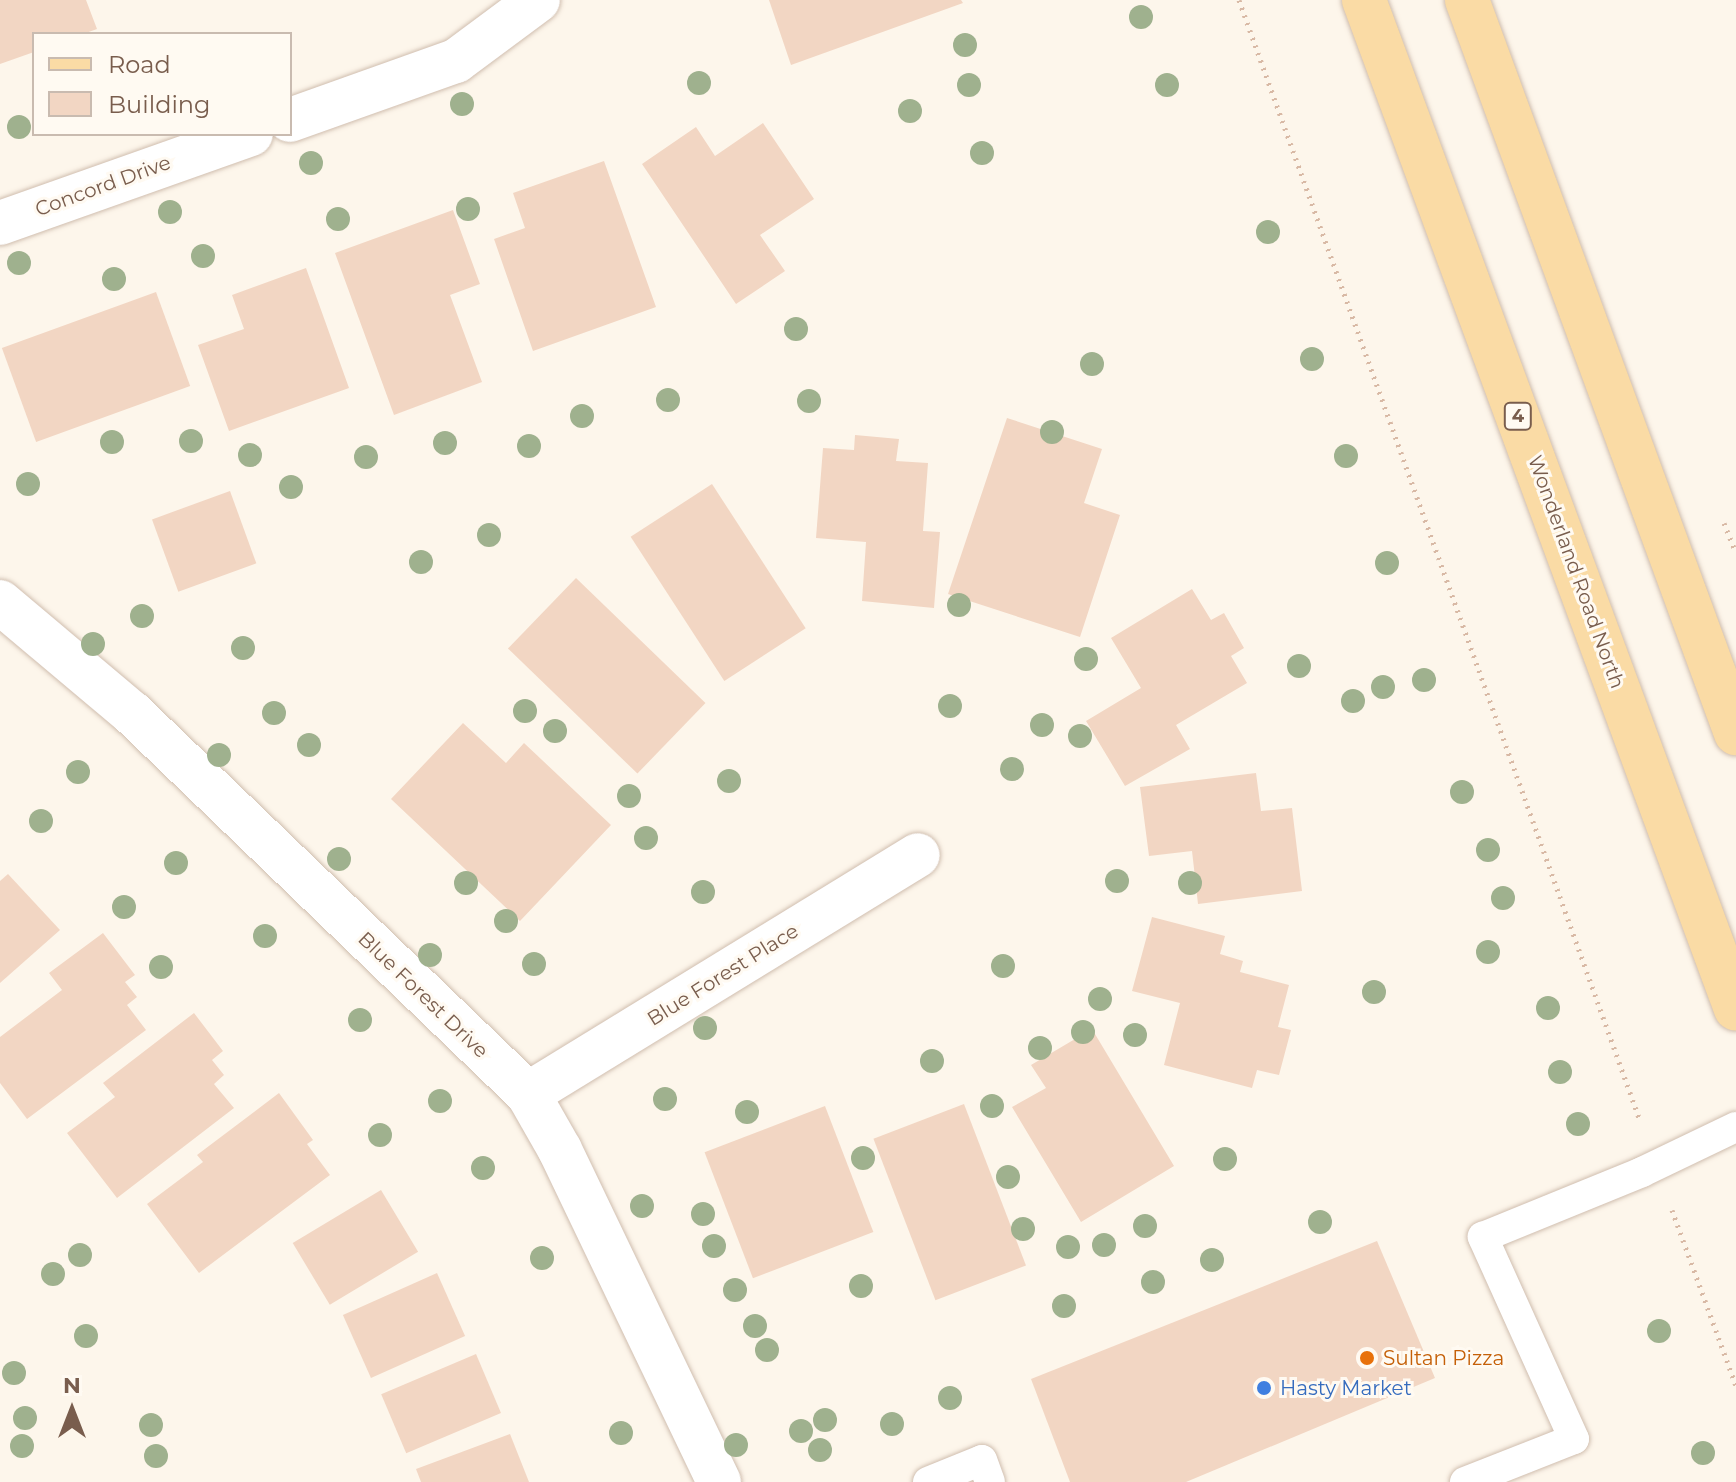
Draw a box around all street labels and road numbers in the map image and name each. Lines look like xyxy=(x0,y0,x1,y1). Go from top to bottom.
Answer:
street label: Concord Drive xyxy=(32,150,174,222)
road number: 4 xyxy=(1502,402,1534,430)
street label: Wonderland Road North xyxy=(1523,452,1629,692)
street label: Blue Forest Place xyxy=(643,919,803,1031)
street label: Blue Forest Drive xyxy=(353,927,493,1063)

